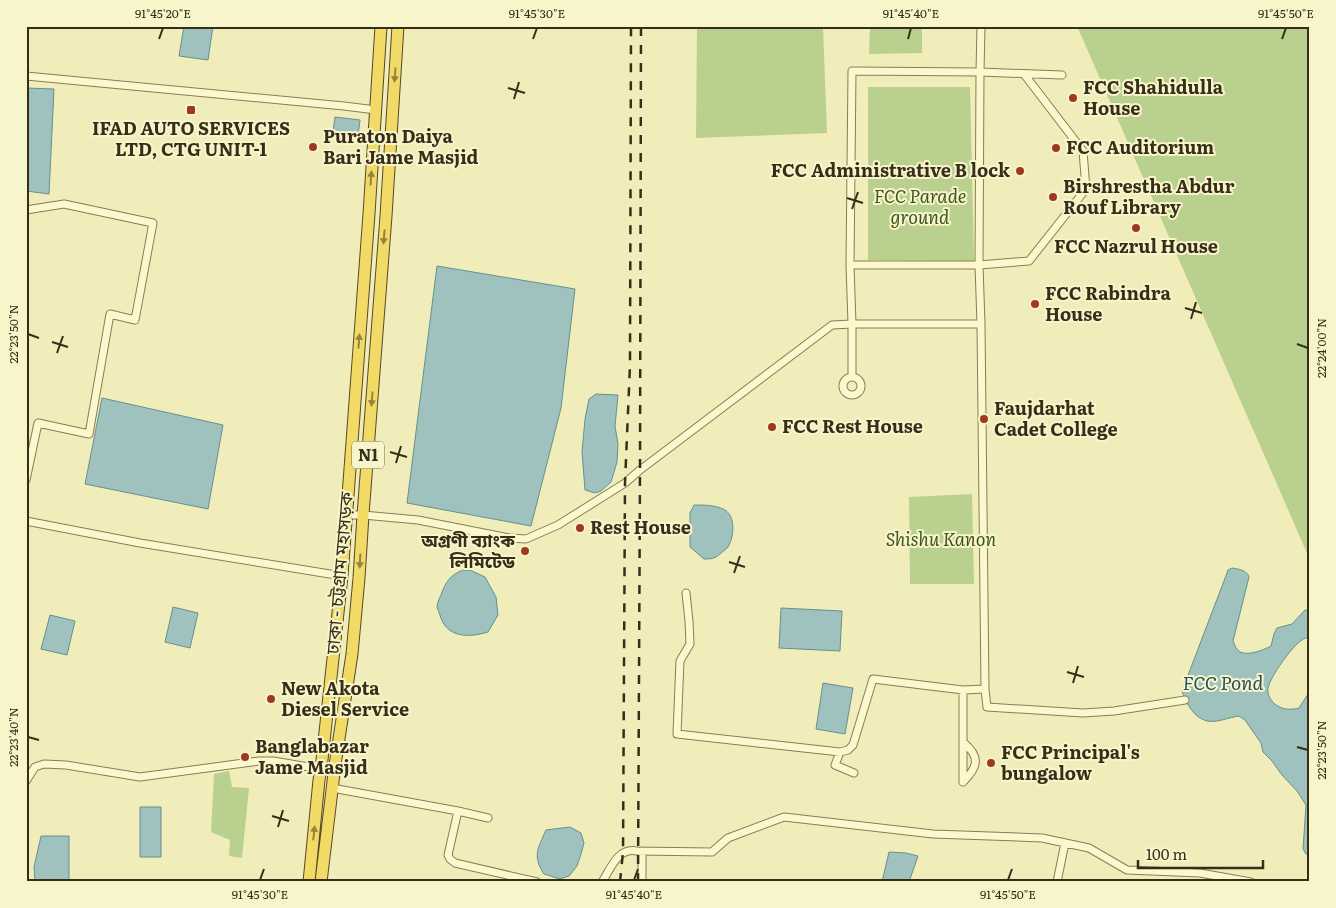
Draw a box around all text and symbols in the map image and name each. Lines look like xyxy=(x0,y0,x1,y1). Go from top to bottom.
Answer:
text: 91°45'20"E xyxy=(135,4,191,22)
text: 91°45'30"E xyxy=(509,4,566,22)
text: 91°45'40"E xyxy=(883,4,940,22)
text: 91°45'50"E xyxy=(1258,4,1314,22)
one-way arrow xyxy=(391,67,399,83)
place label: FCC Shahidulla House xyxy=(1083,73,1224,121)
marker: FCC Shahidulla House xyxy=(1067,92,1079,104)
marker: IFAD AUTO SERVICES LTD, CTG UNIT-1 xyxy=(185,104,197,116)
place label: IFAD AUTO SERVICES LTD, CTG UNIT-1 xyxy=(92,114,290,162)
place label: Puraton Daiya Bari Jame Masjid xyxy=(323,122,479,170)
place label: FCC Auditorium xyxy=(1066,133,1214,160)
marker: Puraton Daiya Bari Jame Masjid xyxy=(307,141,319,153)
marker: FCC Auditorium xyxy=(1050,142,1062,154)
place label: FCC Administrative B lock xyxy=(771,156,1011,183)
marker: FCC Administrative B lock xyxy=(1014,165,1026,177)
one-way arrow xyxy=(368,170,376,186)
place label: Birshrestha Abdur Rouf Library xyxy=(1063,172,1235,220)
park label: FCC Parade ground xyxy=(874,182,966,230)
marker: Birshrestha Abdur Rouf Library xyxy=(1047,191,1059,203)
marker: FCC Nazrul House xyxy=(1130,222,1142,234)
one-way arrow xyxy=(380,229,388,245)
place label: FCC Nazrul House xyxy=(1054,232,1218,259)
place label: FCC Rabindra House xyxy=(1045,279,1171,327)
marker: FCC Rabindra House xyxy=(1029,298,1041,310)
text: 22°23'50"N xyxy=(4,304,22,364)
text: 22°24'00"N xyxy=(1312,318,1330,378)
one-way arrow xyxy=(356,332,364,348)
one-way arrow xyxy=(368,391,376,407)
place label: Faujdarhat Cadet College xyxy=(994,394,1118,442)
place label: FCC Rest House xyxy=(782,412,923,439)
marker: Faujdarhat Cadet College xyxy=(978,413,990,425)
marker: FCC Rest House xyxy=(766,421,778,433)
road number: N1 xyxy=(352,442,384,468)
street label: ঢাকা - চট্টগ্রাম মহাসড়ক xyxy=(318,490,359,656)
place label: Rest House xyxy=(590,513,691,540)
marker: Rest House xyxy=(574,522,586,534)
park label: Shishu Kanon xyxy=(886,525,997,552)
place label: অগ্রণী ব্যাংক লিমিটেড xyxy=(420,526,516,574)
marker: অগ্রণী ব্যাংক লিমিটেড xyxy=(519,545,531,557)
one-way arrow xyxy=(356,553,364,569)
water label: FCC Pond xyxy=(1182,668,1264,696)
place label: New Akota Diesel Service xyxy=(281,674,409,722)
marker: New Akota Diesel Service xyxy=(265,693,277,705)
text: 22°23'40"N xyxy=(4,707,22,767)
text: 22°23'50"N xyxy=(1312,720,1330,780)
place label: Banglabazar Jame Masjid xyxy=(255,732,369,780)
place label: FCC Principal's bungalow xyxy=(1001,738,1140,786)
marker: Banglabazar Jame Masjid xyxy=(239,751,251,763)
marker: FCC Principal's bungalow xyxy=(985,757,997,769)
one-way arrow xyxy=(310,825,318,841)
scale bar xyxy=(1138,838,1264,870)
text: 100 m xyxy=(1146,842,1187,865)
text: 91°45'30"E xyxy=(232,885,289,903)
text: 91°45'40"E xyxy=(606,885,663,903)
text: 91°45'50"E xyxy=(980,885,1036,903)

